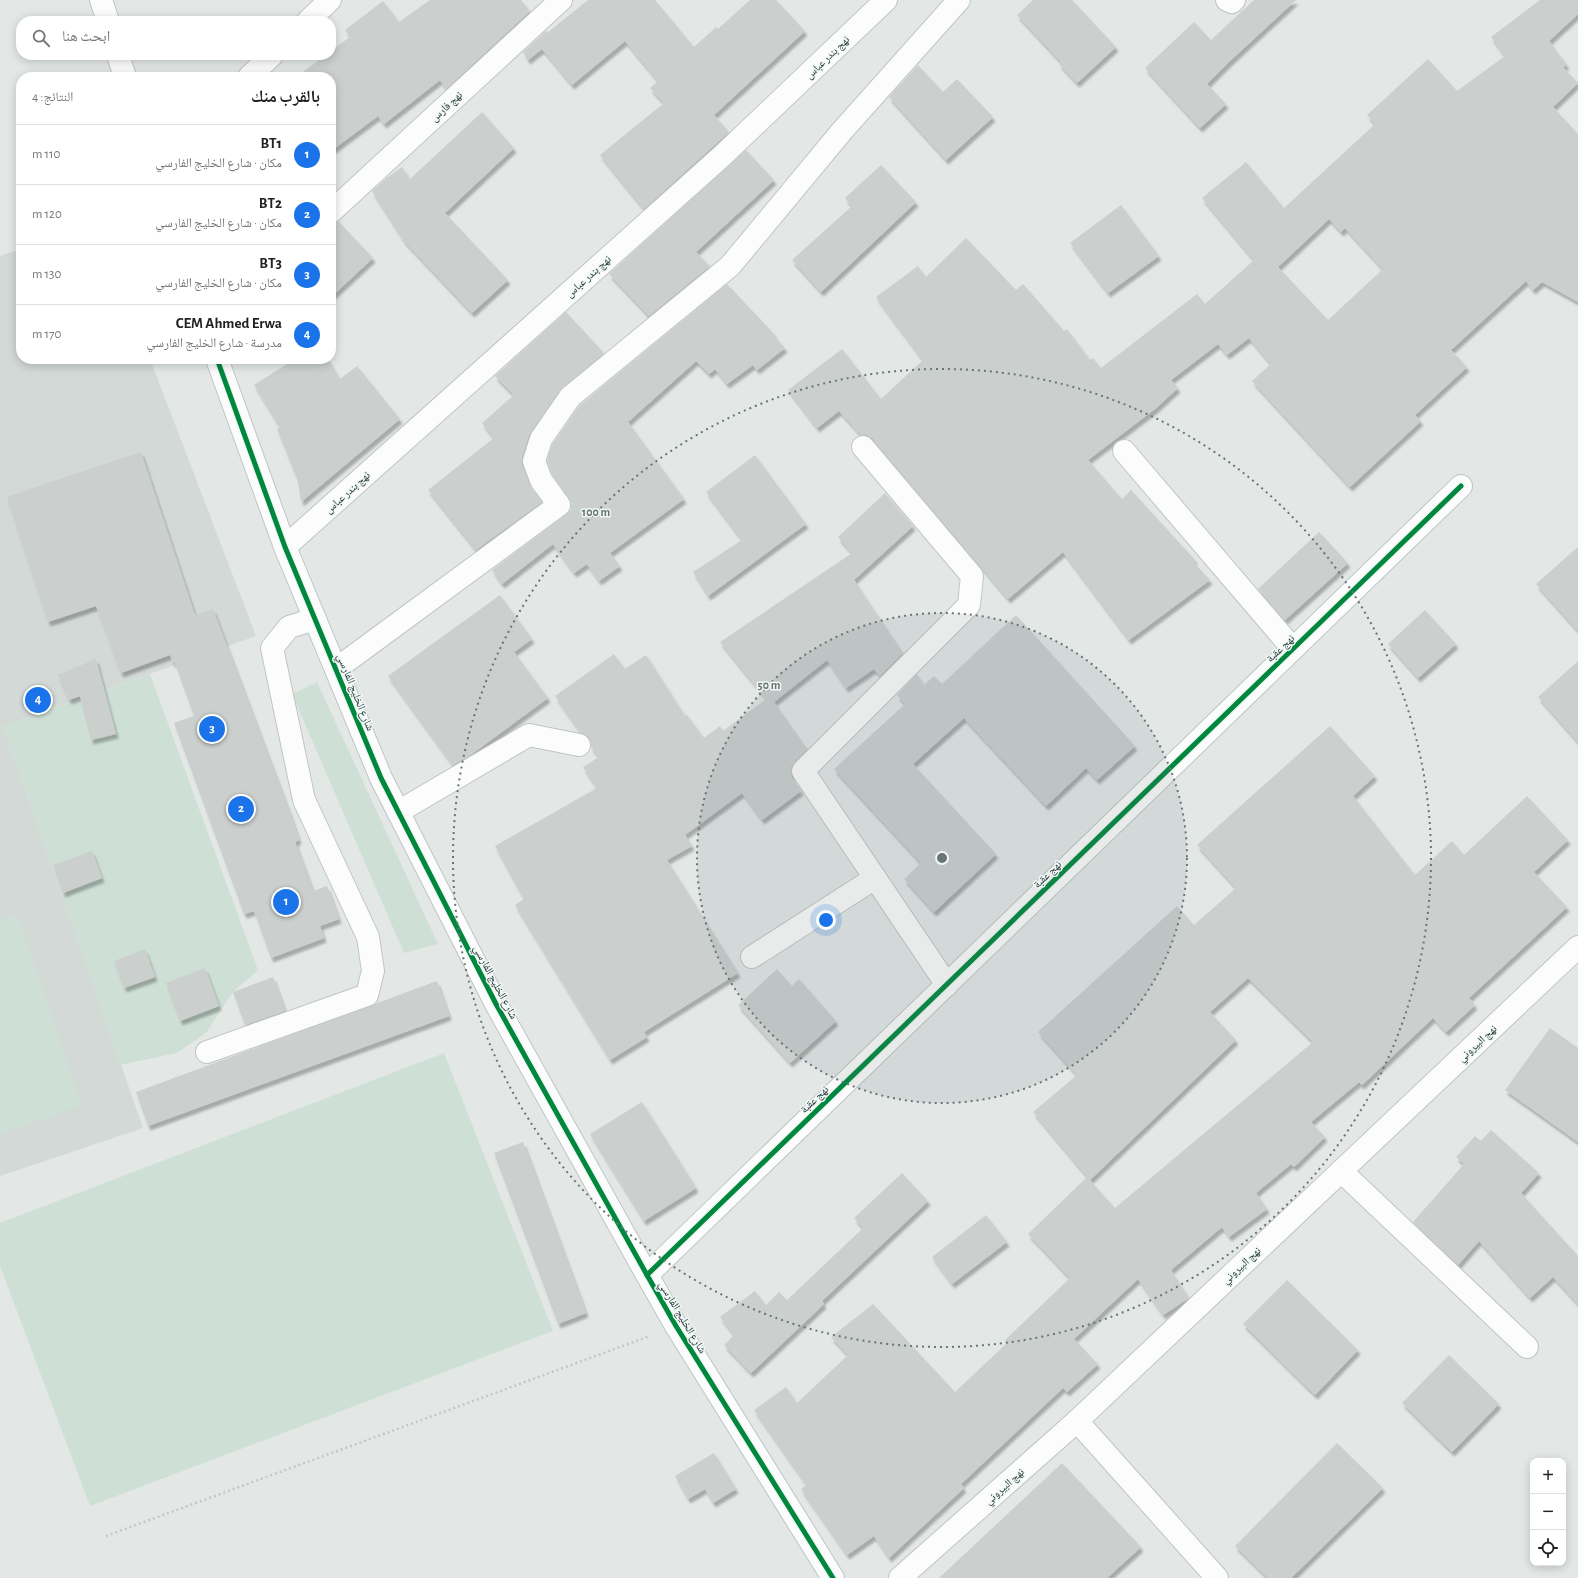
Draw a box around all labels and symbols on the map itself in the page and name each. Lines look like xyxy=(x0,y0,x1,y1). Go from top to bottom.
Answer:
street label: نهج بندر عباس xyxy=(803,34,852,82)
street label: نهج فارس xyxy=(428,89,465,124)
street label: نهج بندر عباس xyxy=(564,253,614,300)
street label: نهج بندر عباس xyxy=(323,469,373,516)
text: 100 m xyxy=(582,506,610,518)
street label: نهج عقبة xyxy=(1264,632,1297,665)
street label: شارع الخليج الفارسي xyxy=(333,652,376,733)
text: 50 m xyxy=(758,679,781,691)
pin: 4 xyxy=(25,685,51,715)
pin: 3 xyxy=(199,714,225,744)
pin: 2 xyxy=(228,794,254,824)
centre of rings xyxy=(935,851,949,865)
street label: نهج عقبة xyxy=(1031,858,1064,891)
pin: 1 xyxy=(273,887,299,917)
your location xyxy=(816,910,836,930)
street label: شارع الخليج الفارسي xyxy=(469,944,520,1022)
street label: نهج البيروني xyxy=(1456,1023,1501,1066)
street label: نهج عقبة xyxy=(798,1083,831,1116)
street label: نهج البيروني xyxy=(1220,1245,1265,1288)
street label: شارع الخليج الفارسي xyxy=(654,1279,708,1357)
street label: نهج البيروني xyxy=(983,1466,1028,1509)

